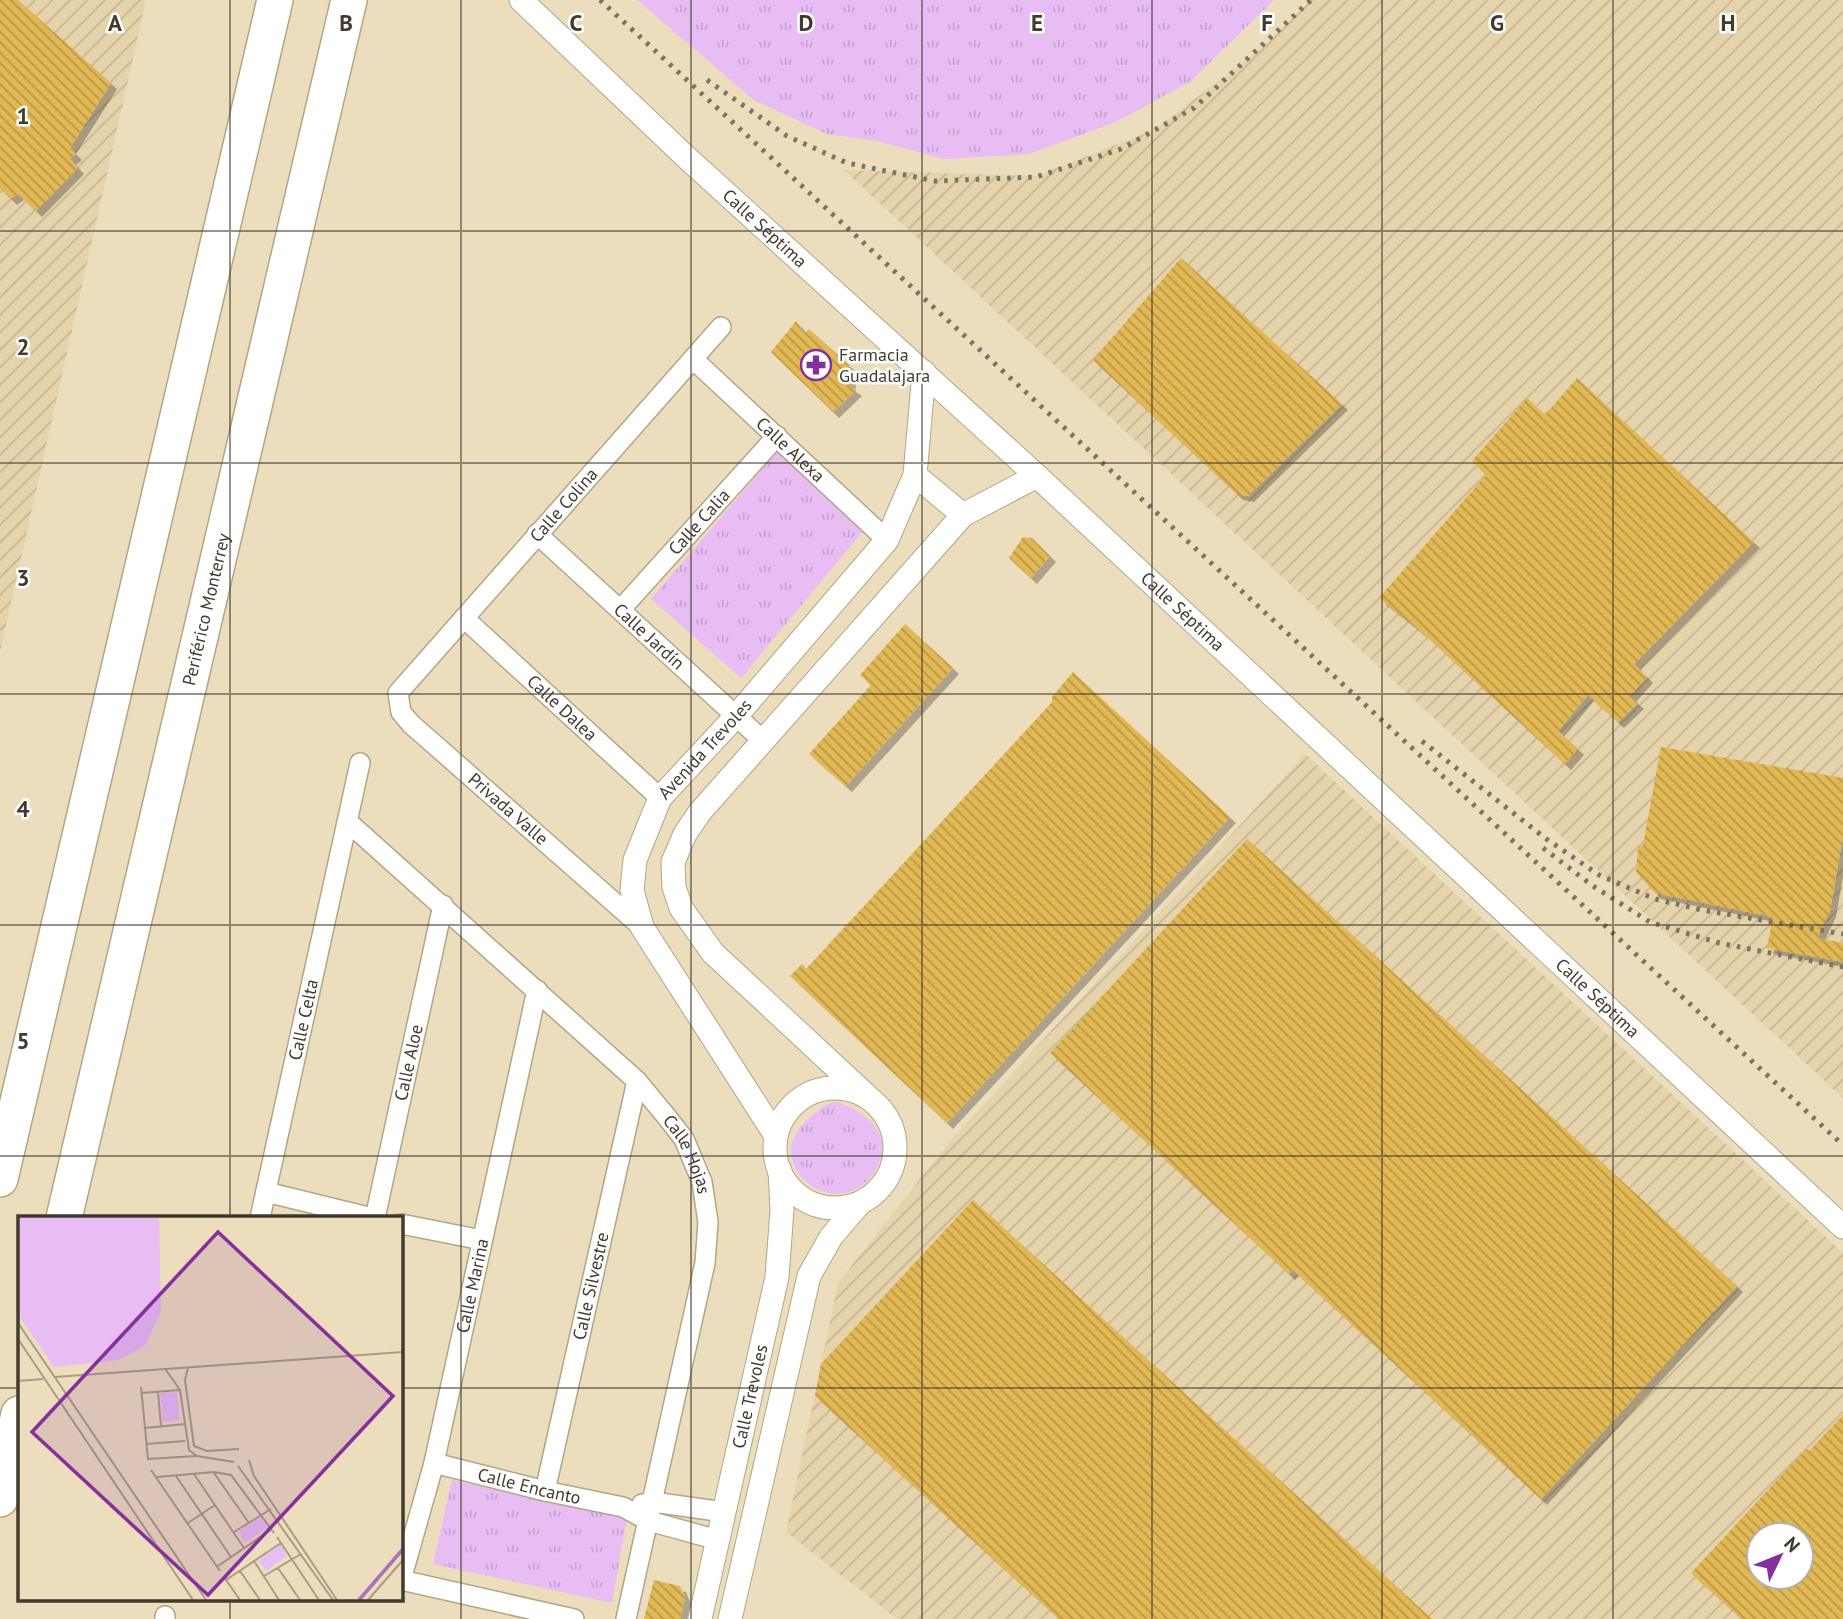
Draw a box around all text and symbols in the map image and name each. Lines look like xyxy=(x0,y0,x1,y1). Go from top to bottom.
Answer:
text: A xyxy=(108,8,122,37)
text: B xyxy=(339,8,353,37)
text: C xyxy=(570,8,583,37)
text: D xyxy=(799,8,813,37)
text: E xyxy=(1031,8,1043,37)
text: F xyxy=(1261,8,1273,37)
text: G xyxy=(1490,8,1504,37)
text: H xyxy=(1721,8,1735,37)
text: 1 xyxy=(16,101,30,130)
street label: Calle Séptima xyxy=(718,184,812,272)
text: 2 xyxy=(16,332,30,361)
place label: Farmacia Guadalajara xyxy=(839,343,930,387)
pharmacy icon: Farmacia Guadalajara xyxy=(799,348,833,382)
street label: Calle Alexa xyxy=(751,412,830,487)
street label: Calle Colina xyxy=(525,463,602,547)
street label: Calle Calia xyxy=(663,484,735,560)
street label: Periférico Monterrey xyxy=(177,530,235,688)
text: 3 xyxy=(16,563,30,592)
street label: Calle Séptima xyxy=(1136,567,1230,656)
street label: Calle Jardín xyxy=(609,598,690,674)
street label: Calle Dalea xyxy=(522,670,602,746)
street label: Avenida Trevoles xyxy=(653,694,757,804)
street label: Privada Valle xyxy=(464,768,553,850)
text: 4 xyxy=(16,794,30,823)
street label: Calle Séptima xyxy=(1551,953,1644,1042)
street label: Calle Celta xyxy=(283,977,323,1062)
street label: Calle Aloe xyxy=(389,1022,428,1103)
text: 5 xyxy=(16,1026,30,1055)
street label: Calle Hojas xyxy=(658,1110,716,1195)
inset map xyxy=(18,1216,402,1602)
street label: Calle Silvestre xyxy=(567,1230,614,1342)
street label: Calle Marina xyxy=(451,1236,494,1335)
street label: Calle Trevoles xyxy=(727,1342,772,1451)
street label: Calle Encanto xyxy=(475,1462,583,1509)
north arrow xyxy=(1745,1521,1815,1591)
text: N xyxy=(1779,1532,1805,1557)

